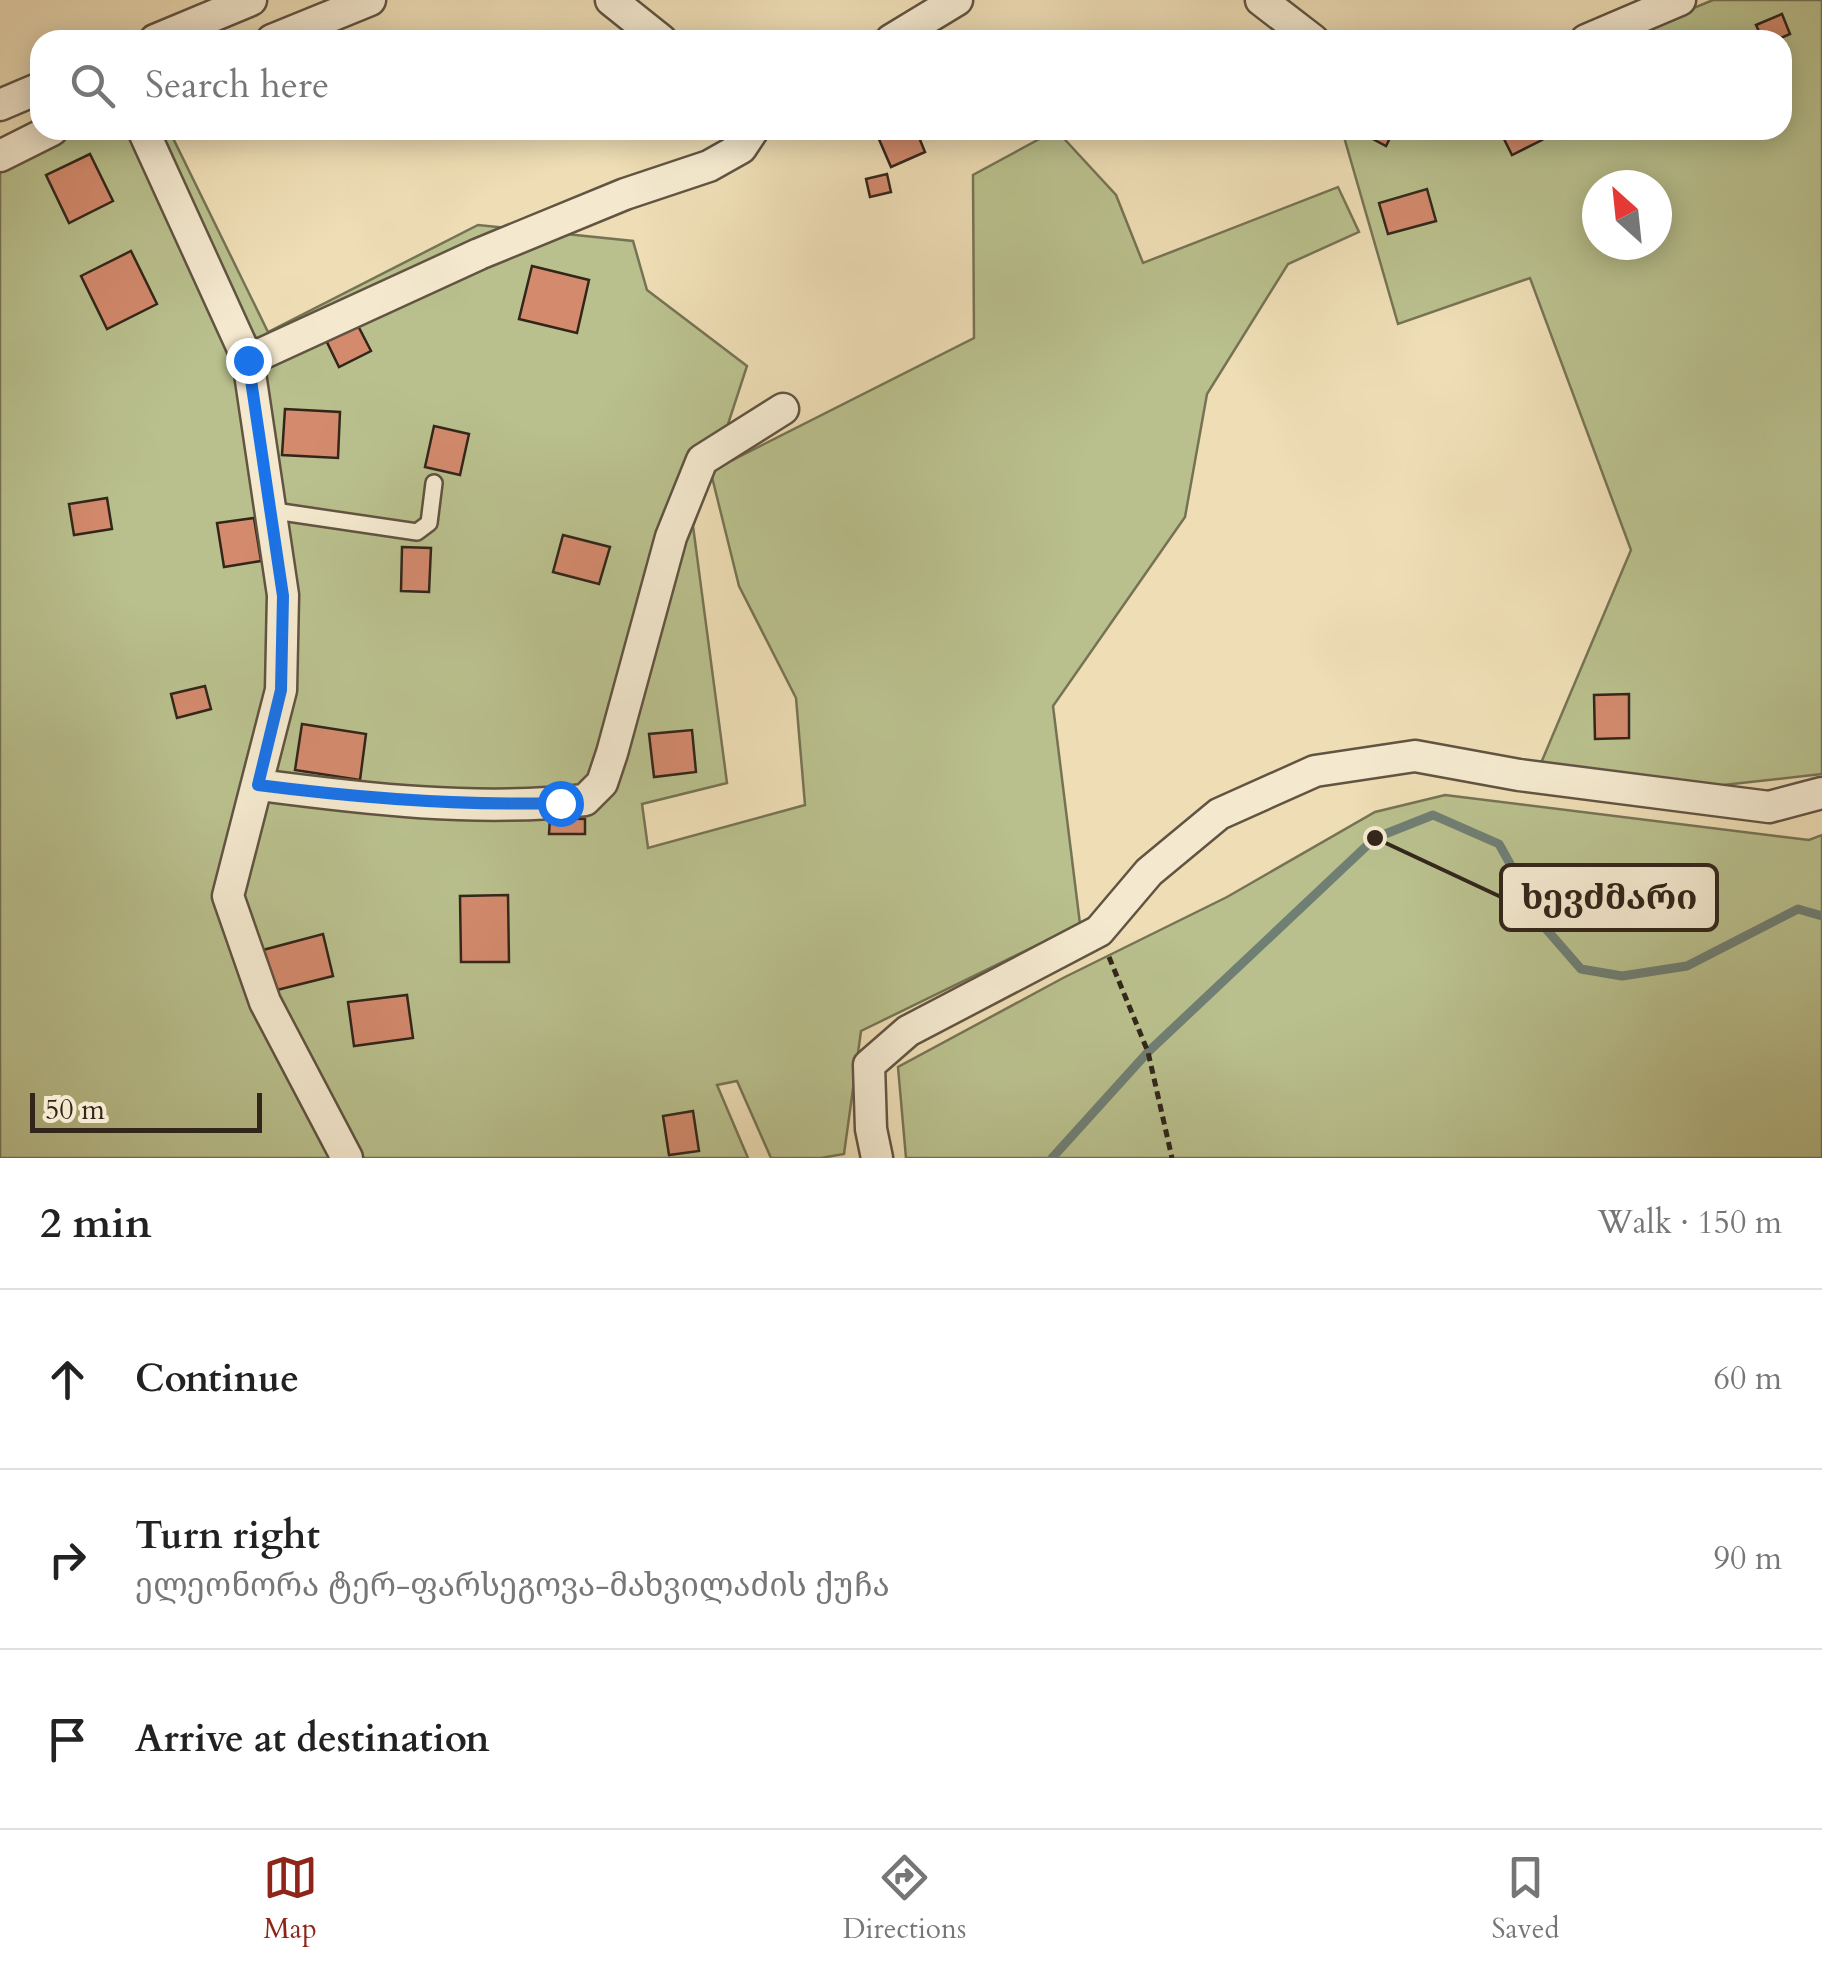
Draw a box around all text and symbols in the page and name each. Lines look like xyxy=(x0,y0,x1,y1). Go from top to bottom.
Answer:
search box xyxy=(30,30,1792,140)
icon: search xyxy=(65,58,120,113)
text: Search here xyxy=(145,59,329,111)
north arrow xyxy=(1582,170,1672,260)
route end xyxy=(226,338,272,384)
route start xyxy=(538,781,584,827)
callout: ხევძმარი xyxy=(1501,865,1717,930)
text: ხევძმარი xyxy=(1521,874,1697,922)
scale bar xyxy=(30,1088,262,1132)
text: 50 m xyxy=(45,1091,105,1129)
text: 2 min xyxy=(40,1195,152,1252)
text: Walk · 150 m xyxy=(1597,1201,1782,1245)
icon: ahead xyxy=(40,1352,95,1407)
text: Continue xyxy=(135,1353,299,1405)
text: 60 m xyxy=(1714,1357,1782,1401)
text: Turn right xyxy=(135,1510,320,1562)
icon: right xyxy=(40,1532,95,1587)
text: 90 m xyxy=(1714,1537,1782,1581)
text: ელეონორა ტერ-ფარსეგოვა-მახვილაძის ქუჩა xyxy=(135,1564,890,1608)
icon: arrive xyxy=(40,1712,95,1767)
text: Arrive at destination xyxy=(135,1713,490,1765)
tab: Map xyxy=(263,1850,318,1948)
tab: Directions xyxy=(843,1850,966,1948)
tab: Saved xyxy=(1491,1850,1559,1948)

